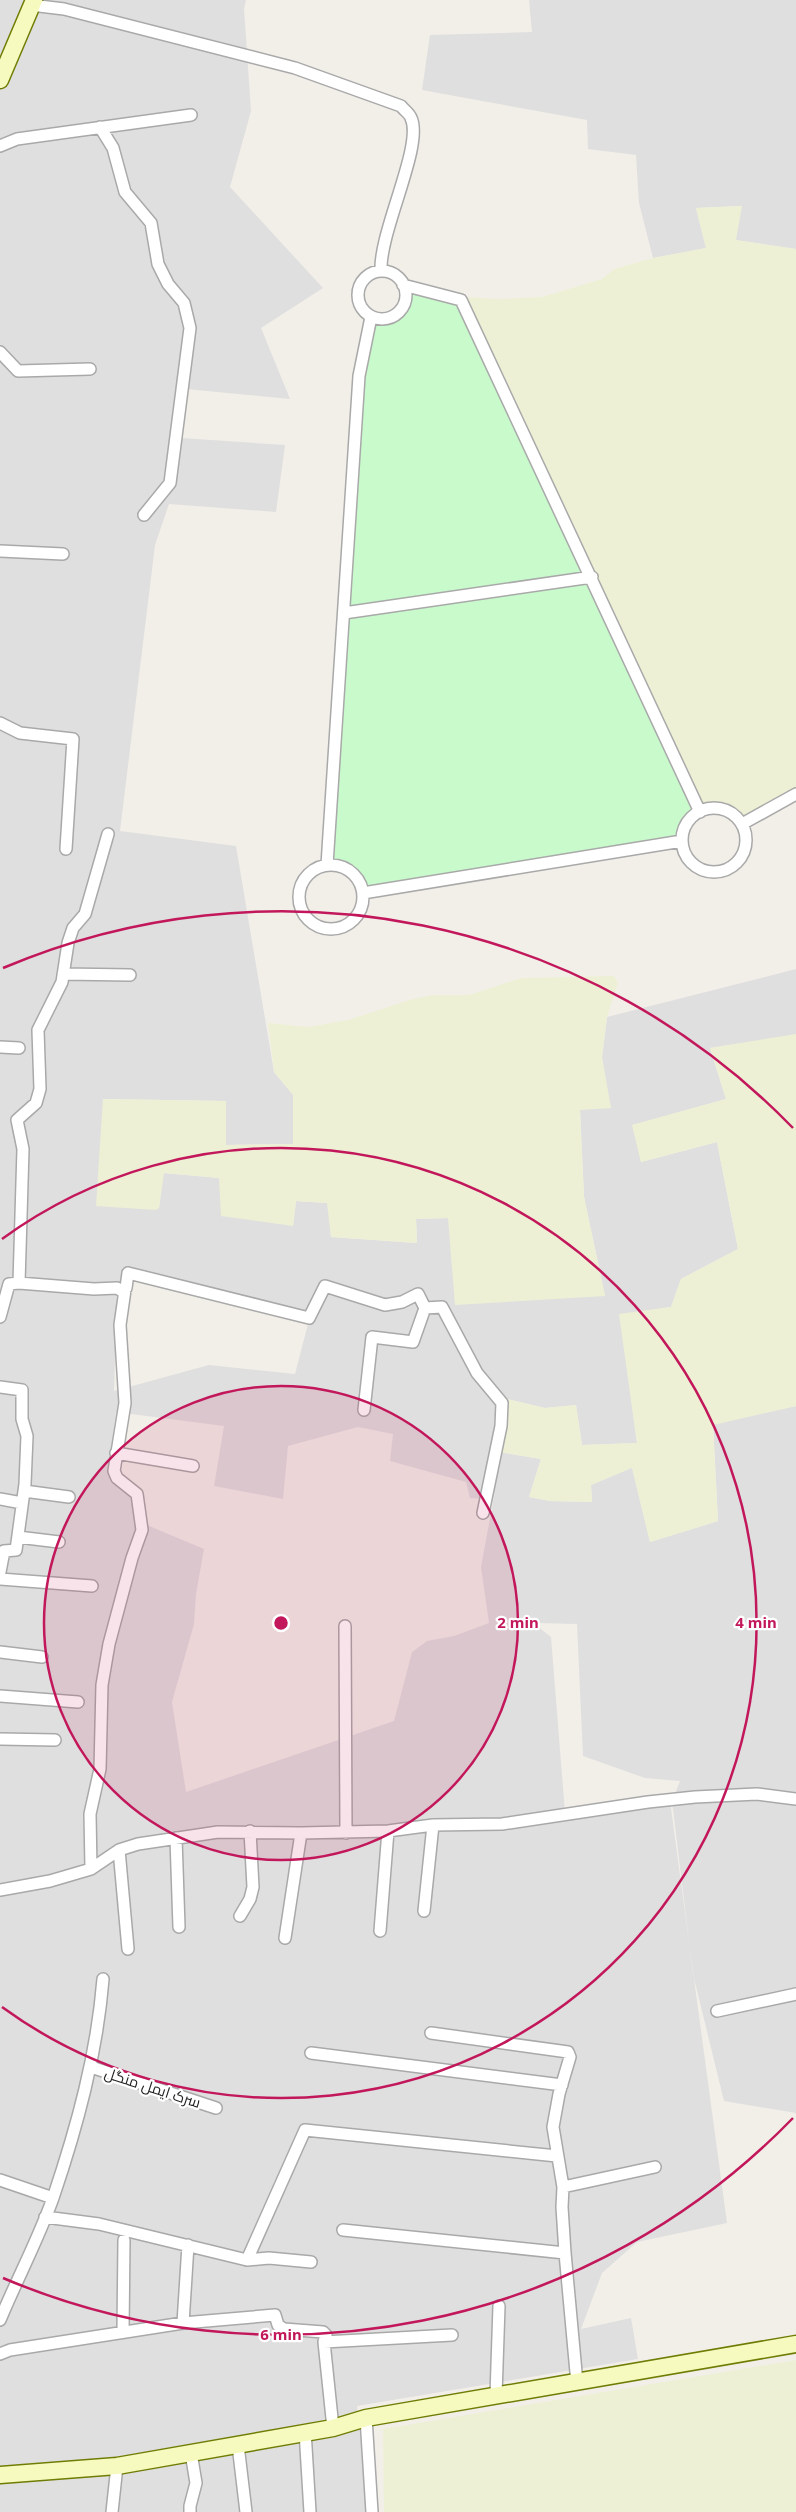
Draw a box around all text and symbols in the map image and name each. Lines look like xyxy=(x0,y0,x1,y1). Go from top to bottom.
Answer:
text: 2 min xyxy=(497,1612,539,1632)
text: 4 min xyxy=(735,1612,777,1632)
centre of rings xyxy=(272,1614,290,1632)
street label: سرک ایمل منگل xyxy=(102,2062,204,2113)
text: 6 min xyxy=(260,2324,302,2344)

